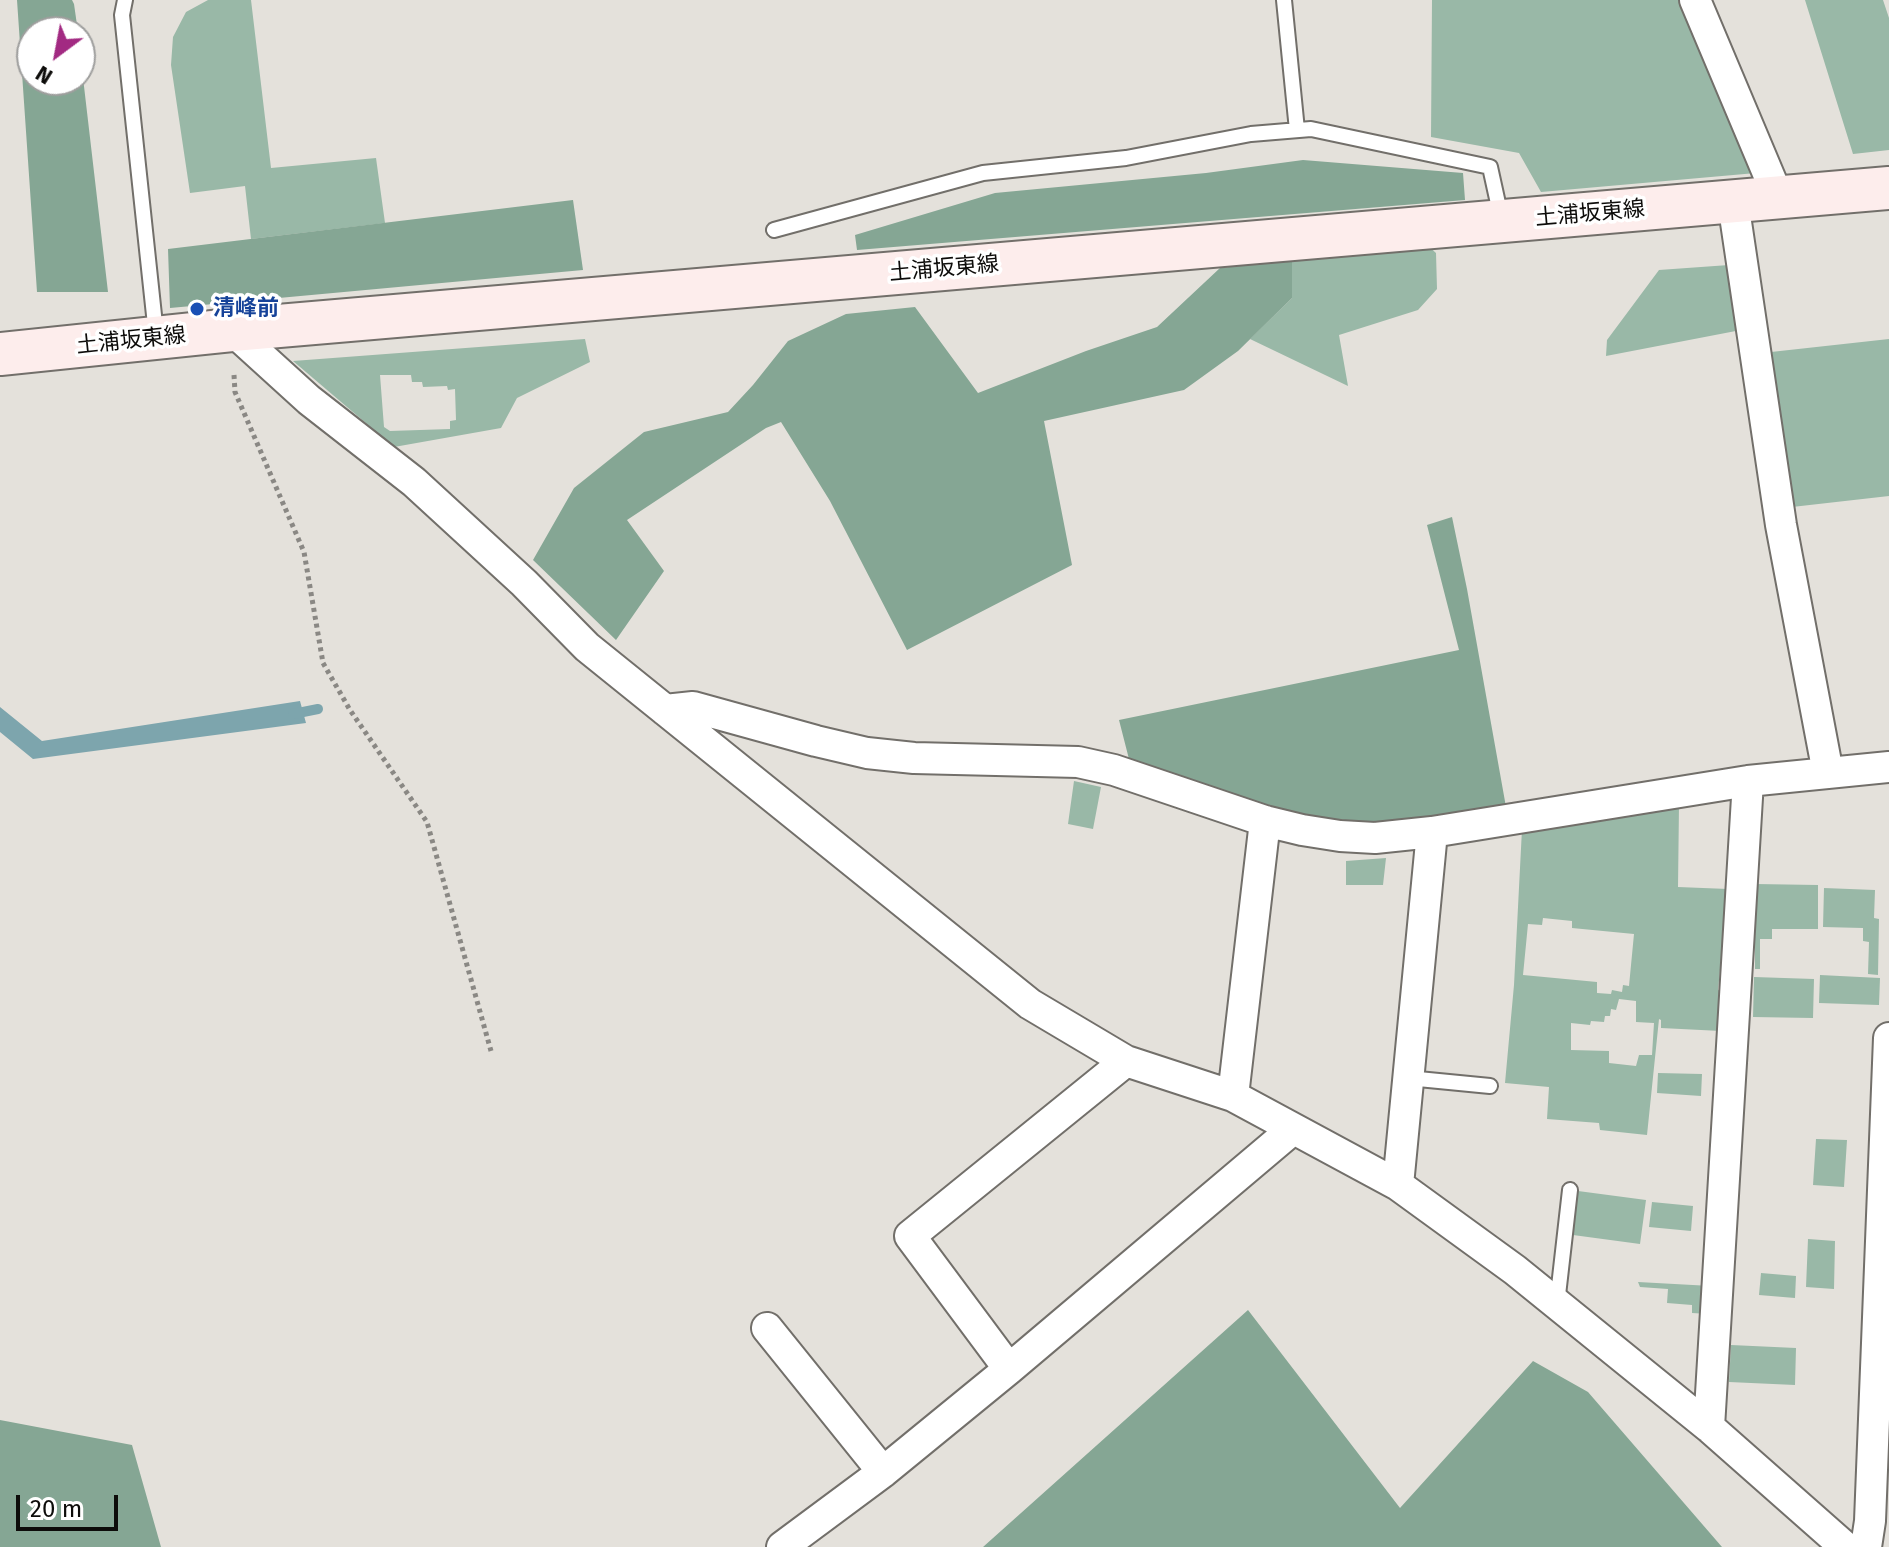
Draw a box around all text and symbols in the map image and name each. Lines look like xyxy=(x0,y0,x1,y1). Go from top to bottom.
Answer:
north arrow xyxy=(16,16,96,96)
text: N xyxy=(31,60,57,90)
street label: 土浦坂東線 xyxy=(1534,196,1646,232)
street label: 土浦坂東線 xyxy=(888,251,1000,287)
place label: 清峰前 xyxy=(213,296,279,322)
marker: 清峰前 xyxy=(188,300,206,318)
street label: 土浦坂東線 xyxy=(75,322,187,360)
scale bar xyxy=(20,1479,122,1529)
text: 20 m xyxy=(30,1495,82,1523)

